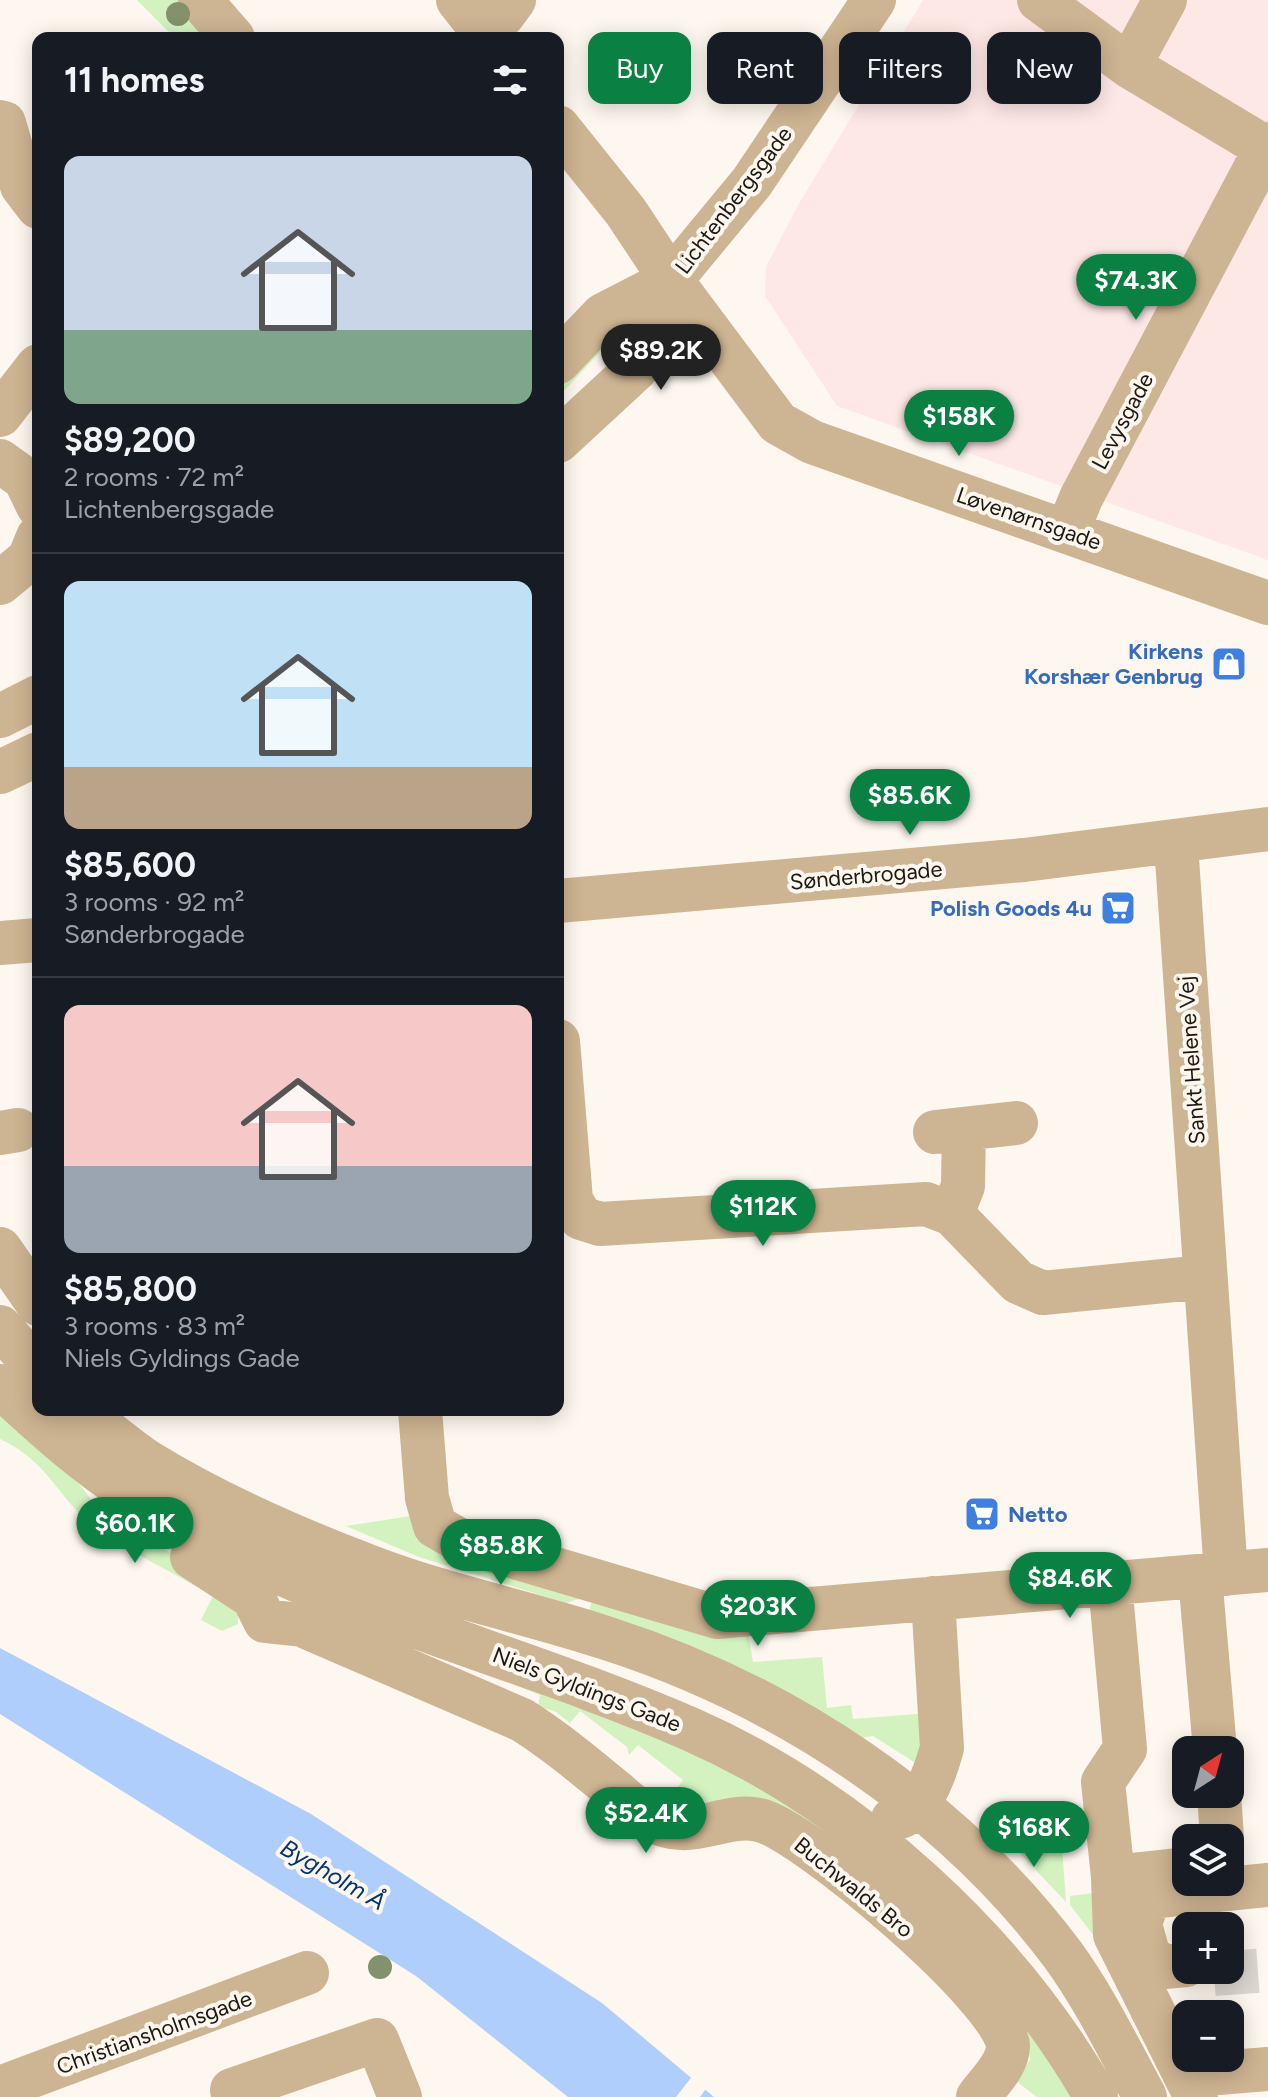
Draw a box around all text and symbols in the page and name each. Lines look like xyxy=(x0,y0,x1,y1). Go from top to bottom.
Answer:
chip: Buy xyxy=(588,32,691,104)
chip: Rent xyxy=(707,32,823,104)
chip: Filters xyxy=(839,32,971,104)
chip: New xyxy=(987,32,1101,104)
icon: filters xyxy=(488,58,532,102)
text: 11 homes xyxy=(64,60,204,101)
street label: Lichtenbergsgade xyxy=(669,121,798,279)
icon: home xyxy=(226,208,370,352)
pin: $74.3K xyxy=(1071,254,1201,322)
text: $74.3K xyxy=(1094,264,1178,296)
pin: $89.2K xyxy=(596,324,726,392)
text: $89.2K xyxy=(619,334,703,366)
street label: Levysgade xyxy=(1086,368,1159,474)
pin: $158K xyxy=(903,390,1015,458)
text: $158K xyxy=(922,400,996,432)
text: $89,200 xyxy=(64,420,196,461)
text: 2 rooms · 72 m² xyxy=(64,461,244,493)
street label: Løvenørnsgade xyxy=(953,481,1105,556)
text: Lichtenbergsgade xyxy=(64,493,274,525)
icon: home xyxy=(226,633,370,777)
place label: Kirkens Korshær Genbrug xyxy=(1024,638,1203,690)
shop icon: Kirkens Korshær Genbrug xyxy=(1210,645,1248,683)
pin: $85.6K xyxy=(845,769,975,837)
text: $85.6K xyxy=(868,779,952,811)
text: $85,600 xyxy=(64,845,196,886)
street label: Sønderbrogade xyxy=(789,855,943,896)
text: 3 rooms · 92 m² xyxy=(64,886,244,918)
supermarket icon: Polish Goods 4u xyxy=(1099,889,1137,927)
place label: Polish Goods 4u xyxy=(930,895,1092,922)
text: Sønderbrogade xyxy=(64,918,245,950)
street label: Sankt Helene Vej xyxy=(1172,975,1211,1145)
icon: home xyxy=(226,1057,370,1201)
pin: $112K xyxy=(707,1180,819,1248)
text: $112K xyxy=(729,1190,797,1222)
text: $85,800 xyxy=(64,1269,197,1310)
text: 3 rooms · 83 m² xyxy=(64,1310,245,1342)
text: Niels Gyldings Gade xyxy=(64,1342,300,1374)
supermarket icon: Netto xyxy=(963,1495,1001,1533)
pin: $60.1K xyxy=(70,1497,200,1565)
place label: Netto xyxy=(1008,1501,1068,1528)
text: $60.1K xyxy=(94,1507,176,1539)
pin: $85.8K xyxy=(436,1519,566,1587)
text: $85.8K xyxy=(458,1529,544,1561)
pin: $84.6K xyxy=(1005,1552,1135,1620)
text: $84.6K xyxy=(1027,1562,1113,1594)
pin: $203K xyxy=(702,1580,814,1648)
text: $203K xyxy=(719,1590,797,1622)
street label: Niels Gyldings Gade xyxy=(489,1641,685,1738)
north arrow xyxy=(1172,1736,1244,1808)
map controls xyxy=(1172,1736,1244,2072)
pin: $52.4K xyxy=(581,1787,711,1855)
text: $52.4K xyxy=(604,1797,688,1829)
pin: $168K xyxy=(978,1801,1090,1869)
text: $168K xyxy=(997,1811,1071,1843)
button: layers xyxy=(1172,1824,1244,1896)
street label: Buchwalds Bro xyxy=(789,1831,919,1944)
water label: Bygholm Å xyxy=(276,1833,391,1916)
button: + xyxy=(1172,1912,1244,1984)
street label: Christiansholmsgade xyxy=(53,1985,256,2080)
button: − xyxy=(1172,2000,1244,2072)

